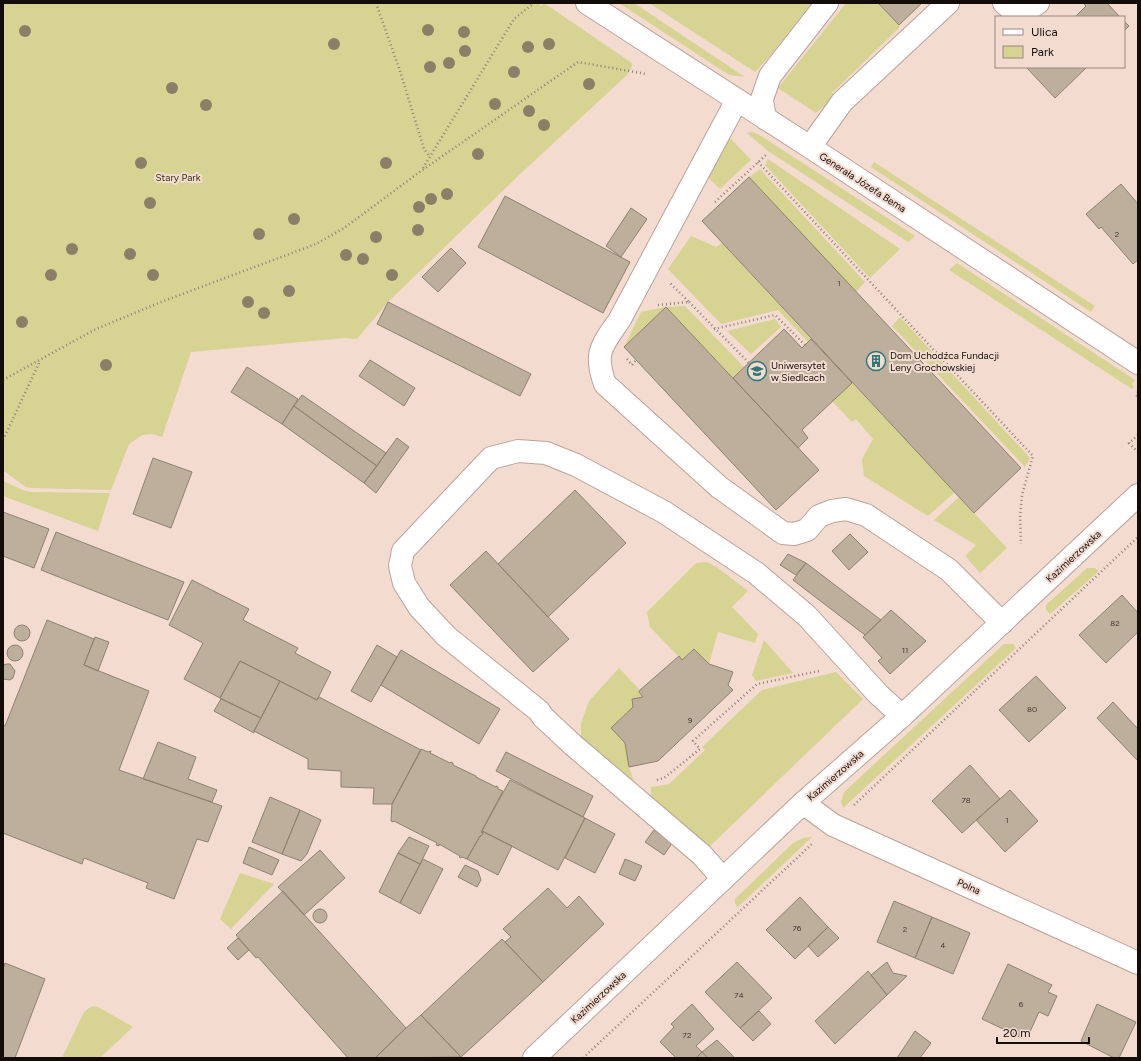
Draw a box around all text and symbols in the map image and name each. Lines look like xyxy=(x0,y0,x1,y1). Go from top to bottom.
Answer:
legend xyxy=(995,16,1125,68)
text: Ulica xyxy=(1031,25,1058,39)
text: Park xyxy=(1031,45,1054,59)
street label: Generała Józefa Bema xyxy=(817,150,908,215)
park label: Stary Park xyxy=(155,171,201,184)
house number: 2 xyxy=(1115,229,1119,239)
house number: 1 xyxy=(837,278,841,288)
place label: Dom Uchodźca Fundacji Leny Grochowskiej xyxy=(890,349,999,374)
building icon: Dom Uchodźca Fundacji Leny Grochowskiej xyxy=(865,350,887,372)
place label: Uniwersytet w Siedlcach xyxy=(771,359,826,384)
school or university icon: Uniwersytet w Siedlcach xyxy=(746,360,768,382)
street label: Kazimierzowska xyxy=(1043,527,1104,585)
house number: 82 xyxy=(1110,618,1120,628)
house number: 11 xyxy=(902,645,908,655)
house number: 80 xyxy=(1027,704,1037,714)
house number: 9 xyxy=(688,715,693,725)
street label: Kazimierzowska xyxy=(804,747,866,804)
house number: 78 xyxy=(961,795,971,805)
house number: 1 xyxy=(1005,815,1009,825)
street label: Polna xyxy=(955,876,983,897)
house number: 76 xyxy=(793,923,802,933)
house number: 2 xyxy=(903,924,907,934)
house number: 4 xyxy=(941,940,946,950)
street label: Kazimierzowska xyxy=(568,968,629,1026)
house number: 74 xyxy=(734,990,744,1000)
house number: 6 xyxy=(1019,999,1024,1009)
scale bar xyxy=(997,1019,1089,1045)
text: 20 m xyxy=(1003,1026,1031,1040)
house number: 72 xyxy=(683,1030,691,1040)

